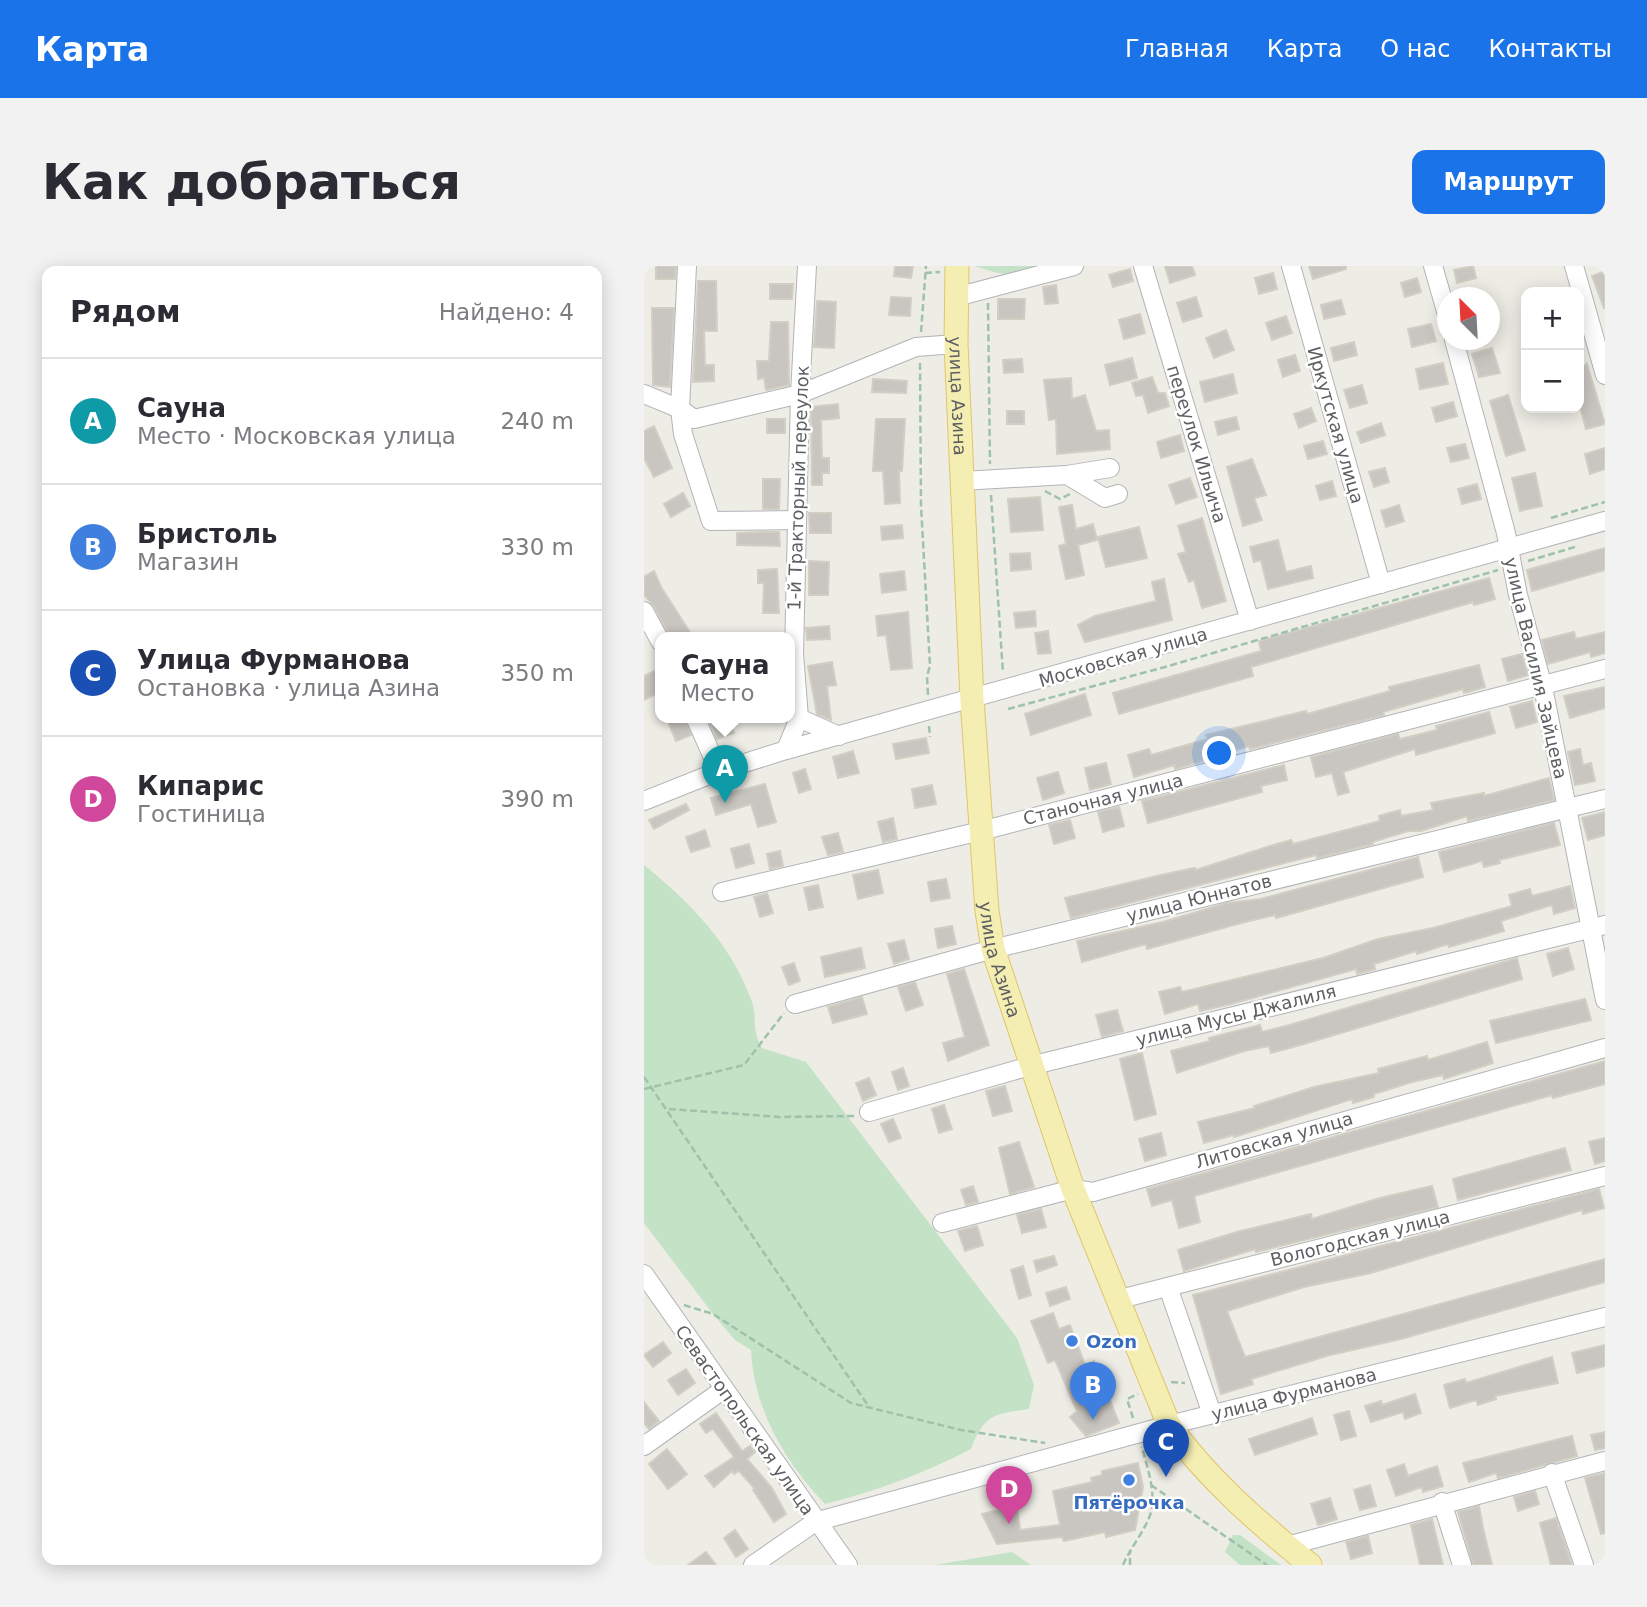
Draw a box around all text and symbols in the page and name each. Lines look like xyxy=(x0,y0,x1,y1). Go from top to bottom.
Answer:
text: Карта xyxy=(35,30,149,69)
text: Главная xyxy=(1125,35,1229,63)
text: Карта xyxy=(1267,35,1342,63)
text: О нас xyxy=(1380,35,1450,63)
text: Контакты xyxy=(1488,35,1612,63)
button: Маршрут xyxy=(1412,150,1605,214)
text: Как добраться xyxy=(42,154,461,211)
north arrow xyxy=(1437,287,1500,350)
map controls xyxy=(1521,287,1584,413)
button: + xyxy=(1521,287,1584,350)
text: Рядом xyxy=(70,294,181,329)
text: Найдено: 4 xyxy=(439,299,574,325)
street label: улица Азина xyxy=(945,336,972,456)
street label: Иркутская улица xyxy=(1304,344,1368,506)
button: − xyxy=(1521,350,1584,413)
street label: переулок Ильича xyxy=(1163,362,1231,526)
street label: 1-й Тракторный переулок xyxy=(783,365,813,611)
text: Сауна xyxy=(137,393,226,423)
text: A xyxy=(84,408,102,434)
text: 240 m xyxy=(500,408,574,434)
text: Место · Московская улица xyxy=(137,423,456,449)
text: Бристоль xyxy=(137,519,277,549)
text: B xyxy=(84,534,102,560)
text: 330 m xyxy=(500,534,574,560)
text: Магазин xyxy=(137,549,239,575)
street label: улица Василия Зайцева xyxy=(1500,555,1572,781)
street label: Московская улица xyxy=(1036,623,1210,691)
popup xyxy=(655,632,795,723)
text: Улица Фурманова xyxy=(137,645,410,675)
text: Сауна xyxy=(680,650,770,680)
text: C xyxy=(85,660,101,686)
text: 350 m xyxy=(500,660,574,686)
text: Остановка · улица Азина xyxy=(137,675,440,701)
text: Место xyxy=(680,680,755,706)
your location xyxy=(1202,736,1236,770)
pin: A xyxy=(702,745,748,803)
street label: Станочная улица xyxy=(1021,769,1185,829)
text: Кипарис xyxy=(137,771,264,801)
text: D xyxy=(83,786,103,812)
text: 390 m xyxy=(500,786,574,812)
text: Гостиница xyxy=(137,801,266,827)
street label: улица Юннатов xyxy=(1124,870,1274,926)
street label: улица Азина xyxy=(976,901,1026,1020)
street label: улица Мусы Джалиля xyxy=(1134,980,1338,1050)
street label: Литовская улица xyxy=(1193,1107,1355,1173)
street label: Вологодская улица xyxy=(1268,1206,1452,1270)
street label: Севастопольская улица xyxy=(671,1321,819,1519)
place label: Ozon xyxy=(1086,1331,1137,1352)
marker: Ozon xyxy=(1064,1333,1080,1349)
pin: B xyxy=(1070,1362,1116,1420)
street label: улица Фурманова xyxy=(1209,1363,1379,1425)
pin: C xyxy=(1143,1419,1189,1477)
pin: D xyxy=(986,1466,1032,1524)
marker: Пятёрочка xyxy=(1121,1472,1137,1488)
place label: Пятёрочка xyxy=(1073,1492,1185,1513)

